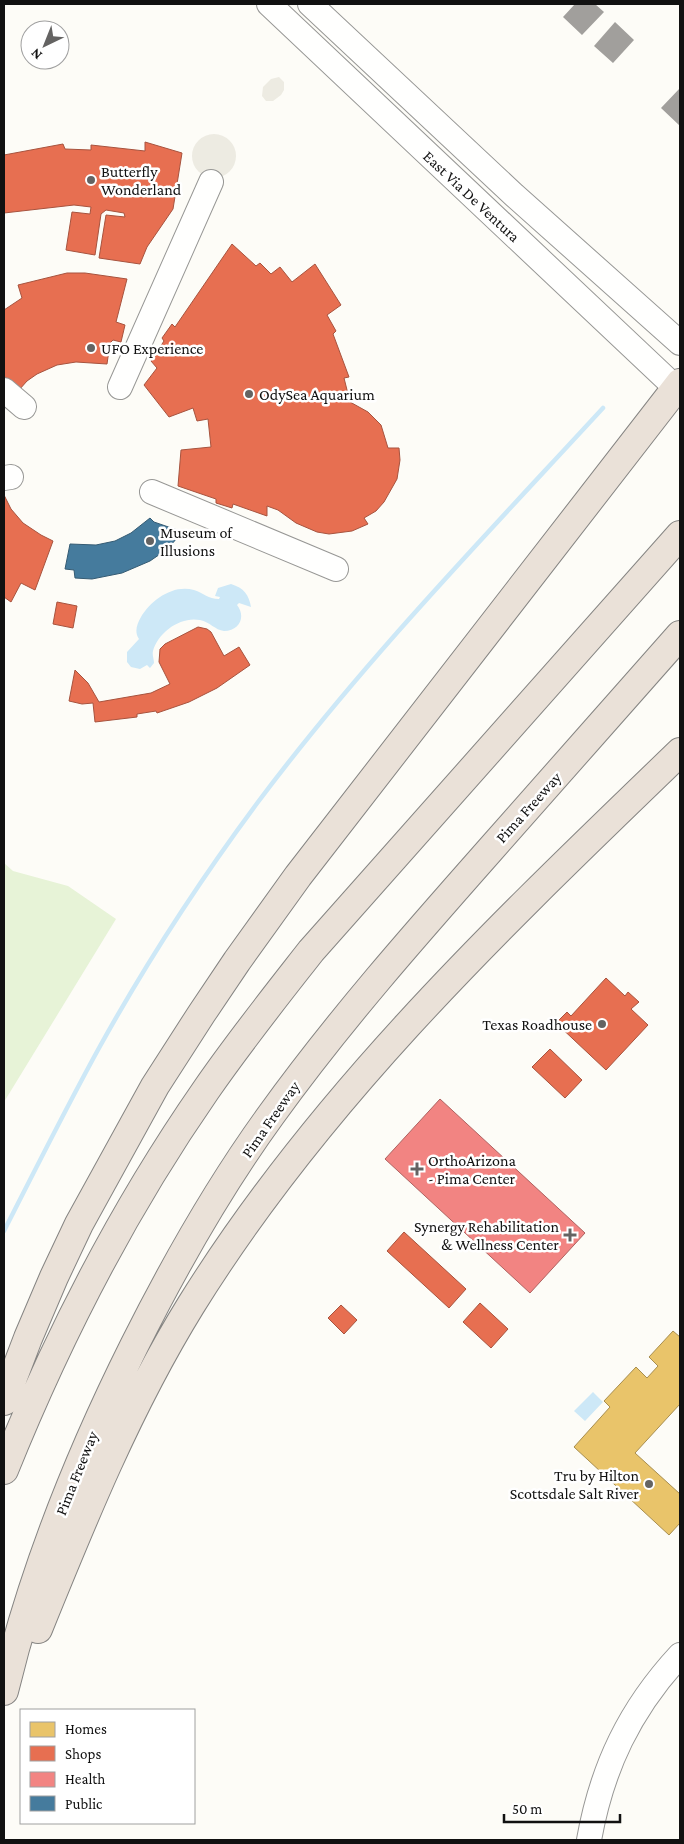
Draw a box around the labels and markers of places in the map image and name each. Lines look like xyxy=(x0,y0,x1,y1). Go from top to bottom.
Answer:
place label: Butterfly Wonderland xyxy=(101,163,182,198)
marker: Butterfly Wonderland xyxy=(85,174,97,186)
place label: UFO Experience xyxy=(101,340,203,358)
marker: UFO Experience xyxy=(85,342,97,354)
place label: OdySea Aquarium xyxy=(259,386,375,404)
marker: OdySea Aquarium xyxy=(243,388,255,400)
place label: Museum of Illusions xyxy=(160,524,233,559)
marker: Museum of Illusions xyxy=(144,535,156,547)
place label: Texas Roadhouse xyxy=(482,1016,592,1033)
marker: Texas Roadhouse xyxy=(596,1018,608,1030)
place label: OrthoArizona - Pima Center xyxy=(428,1152,517,1187)
marker: OrthoArizona - Pima Center xyxy=(410,1162,424,1176)
place label: Synergy Rehabilitation & Wellness Center xyxy=(414,1218,559,1253)
marker: Synergy Rehabilitation & Wellness Center xyxy=(563,1228,577,1242)
place label: Tru by Hilton Scottsdale Salt River xyxy=(510,1467,639,1502)
marker: Tru by Hilton Scottsdale Salt River xyxy=(643,1478,655,1490)

